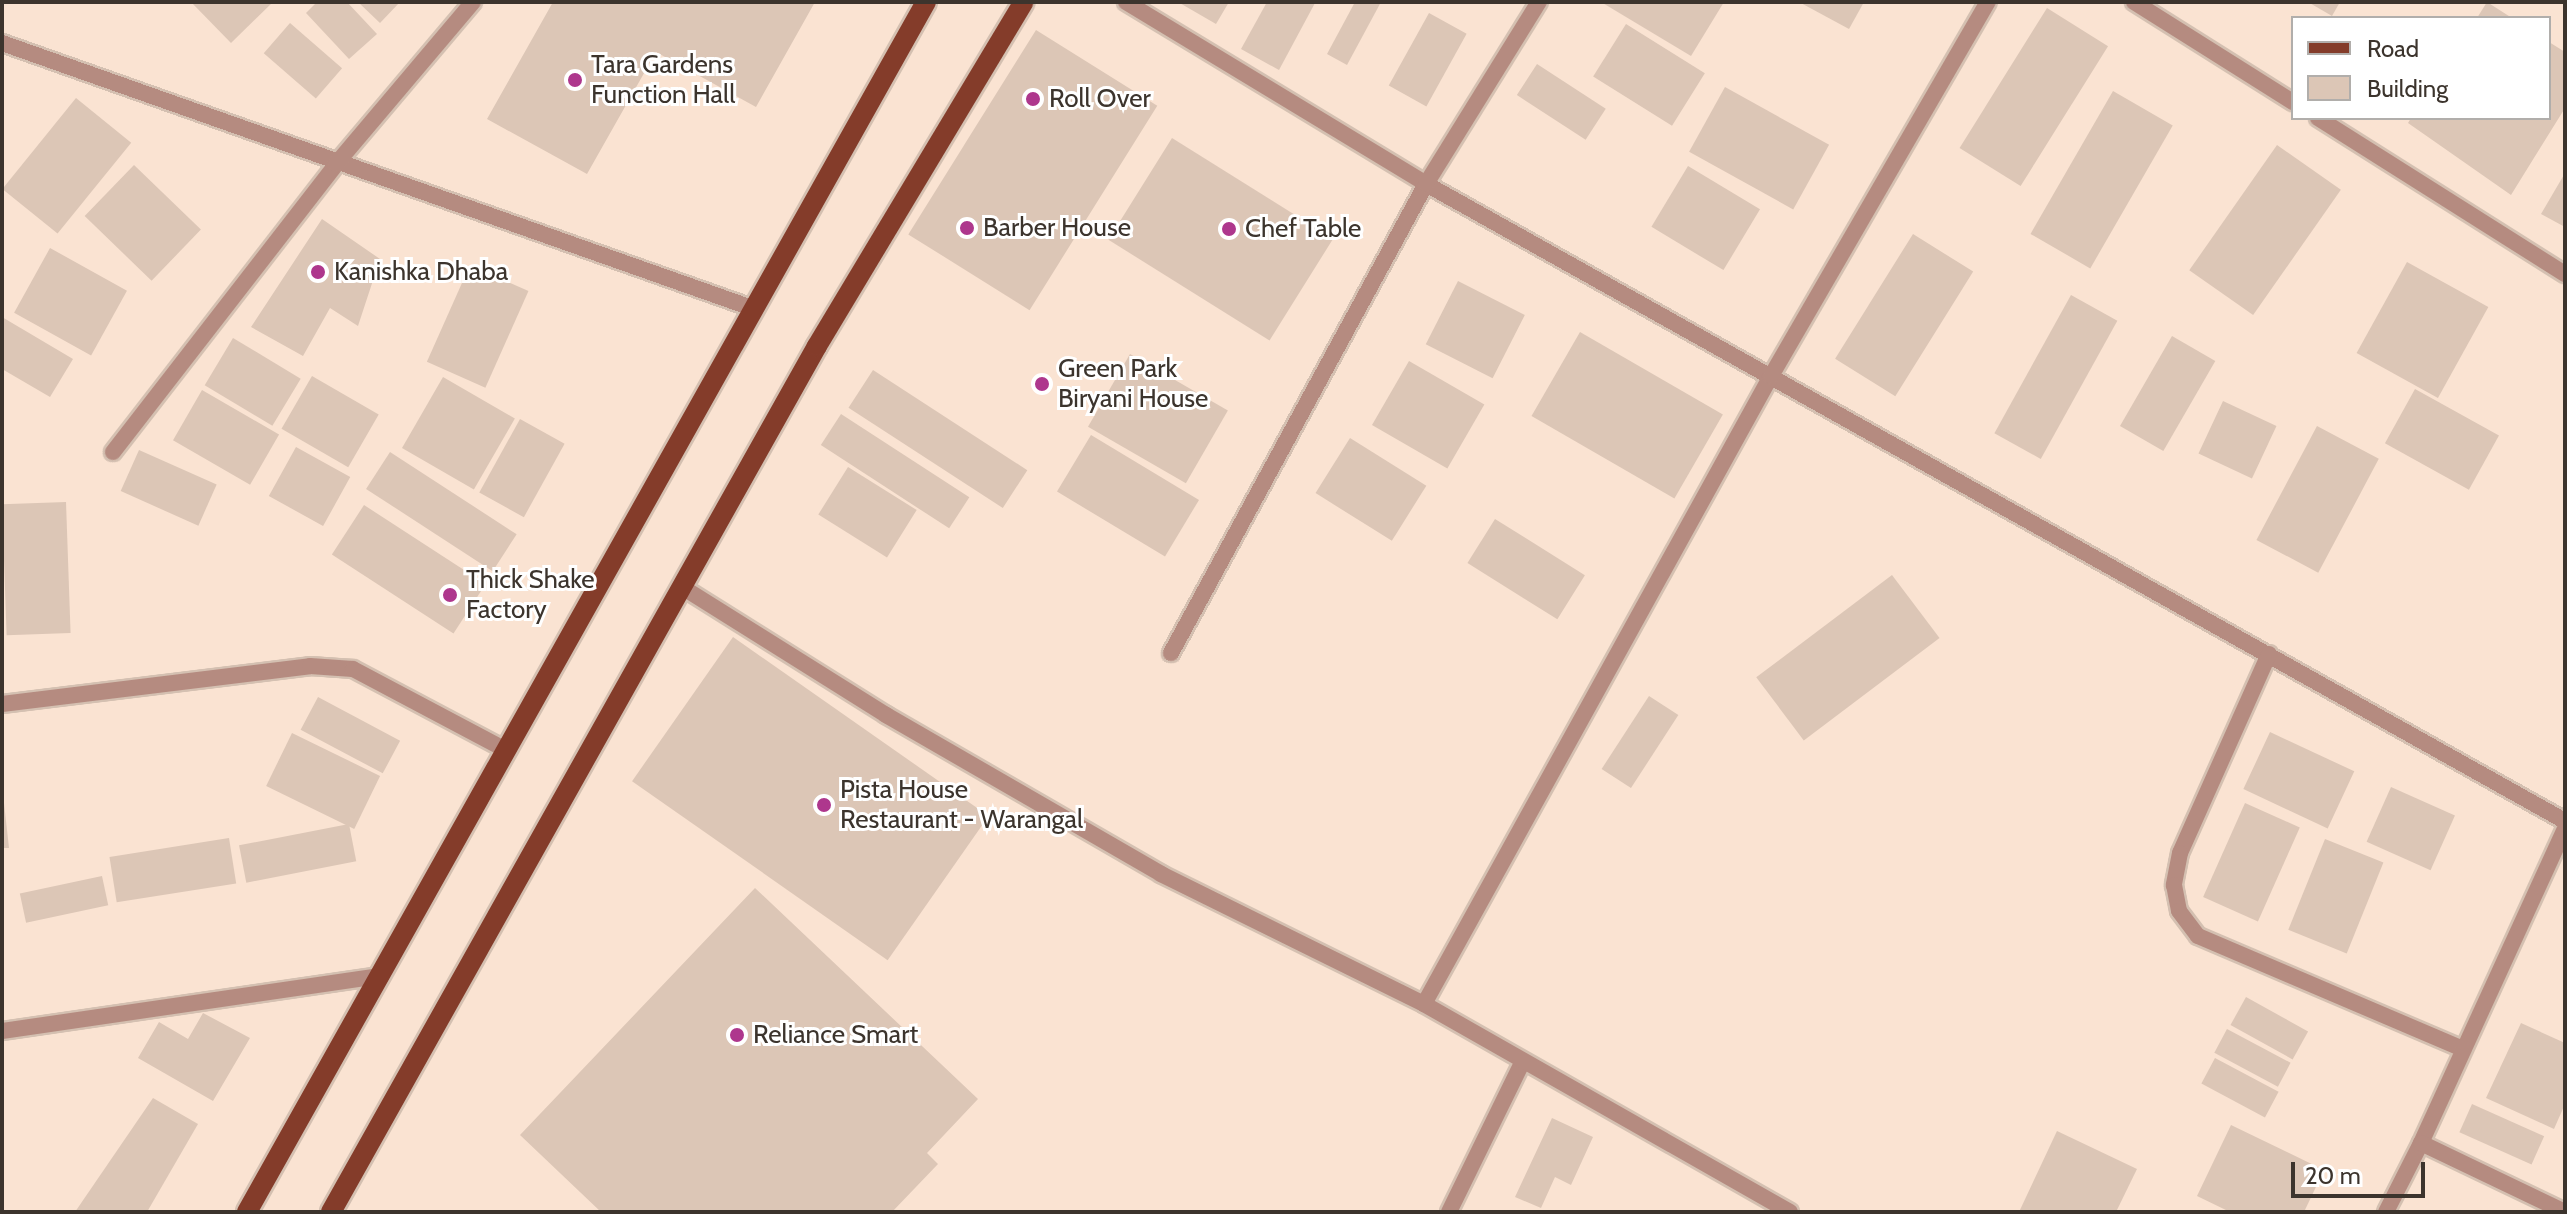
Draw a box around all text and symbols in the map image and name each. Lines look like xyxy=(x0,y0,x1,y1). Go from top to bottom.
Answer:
legend xyxy=(2291,16,2551,120)
text: Road xyxy=(2367,34,2419,63)
place label: Tara Gardens Function Hall xyxy=(591,49,735,110)
marker: Tara Gardens Function Hall xyxy=(566,71,584,89)
text: Building xyxy=(2367,74,2448,103)
place label: Roll Over xyxy=(1049,83,1151,115)
marker: Roll Over xyxy=(1024,90,1042,108)
place label: Barber House xyxy=(983,212,1131,244)
place label: Chef Table xyxy=(1245,213,1361,245)
marker: Barber House xyxy=(958,219,976,237)
marker: Chef Table xyxy=(1220,220,1238,238)
place label: Kanishka Dhaba xyxy=(334,256,508,288)
marker: Kanishka Dhaba xyxy=(309,263,327,281)
place label: Green Park Biryani House xyxy=(1058,353,1208,414)
marker: Green Park Biryani House xyxy=(1033,375,1051,393)
place label: Thick Shake Factory xyxy=(466,564,595,626)
marker: Thick Shake Factory xyxy=(441,586,459,604)
place label: Pista House Restaurant - Warangal xyxy=(840,774,1083,836)
marker: Pista House Restaurant - Warangal xyxy=(815,796,833,814)
place label: Reliance Smart xyxy=(753,1019,918,1051)
marker: Reliance Smart xyxy=(728,1026,746,1044)
scale bar xyxy=(2295,1146,2429,1196)
text: 20 m xyxy=(2305,1161,2361,1190)

